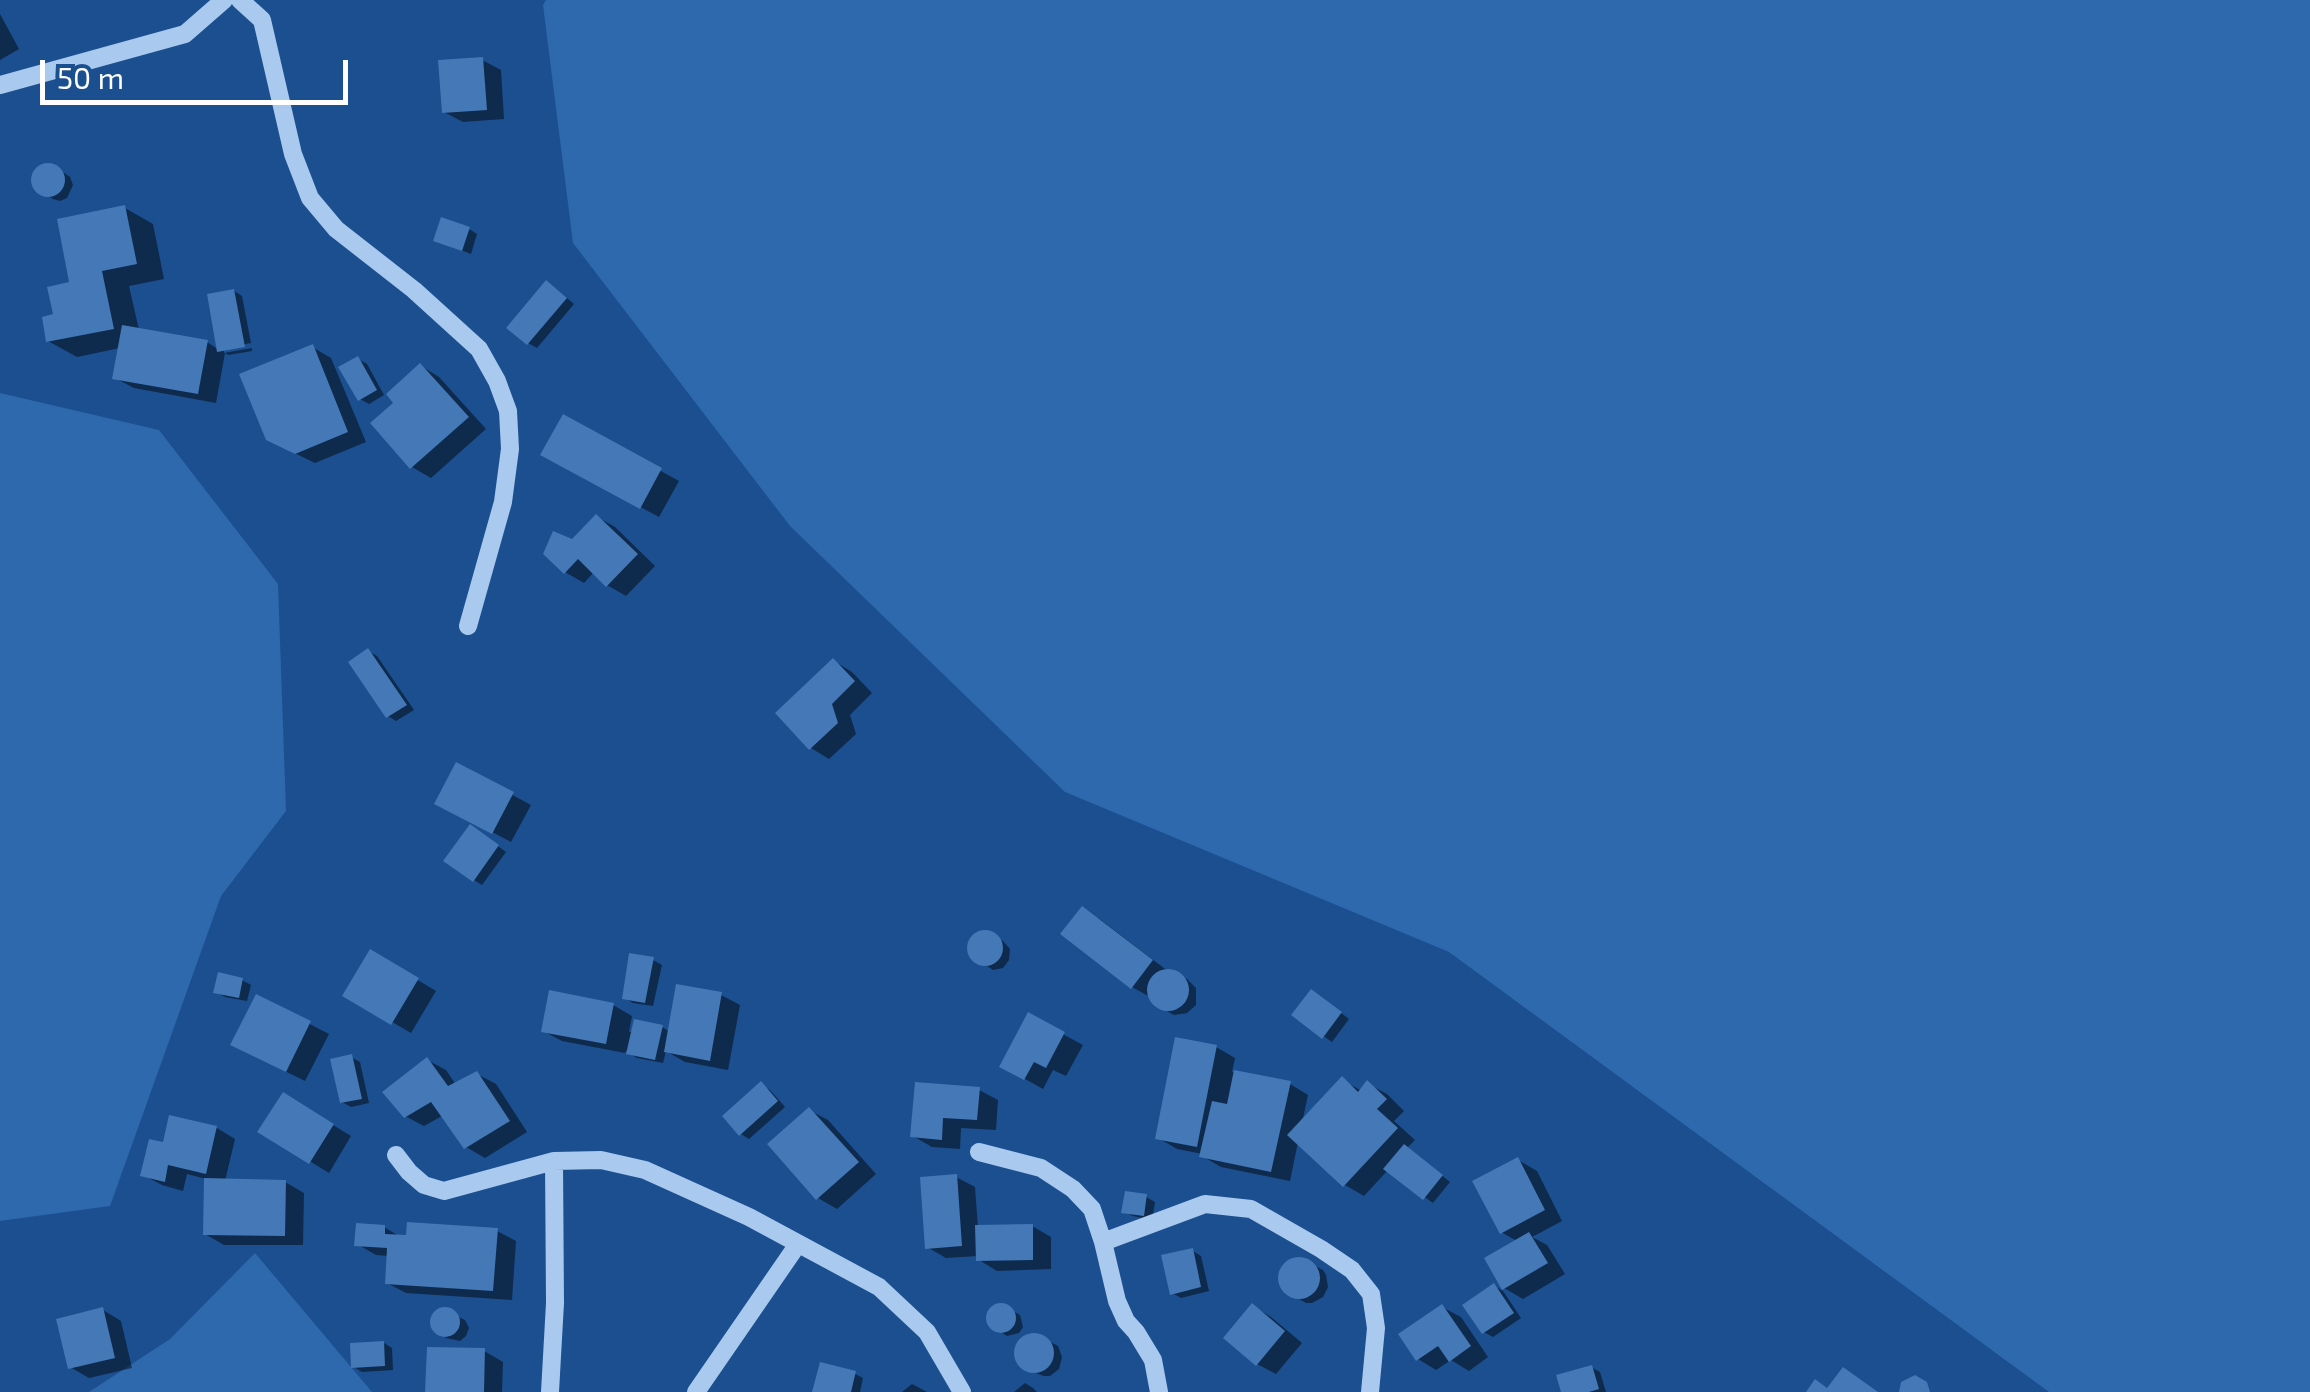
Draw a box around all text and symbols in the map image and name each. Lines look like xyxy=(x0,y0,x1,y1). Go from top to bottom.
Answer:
scale bar xyxy=(45,40,352,102)
text: 50 m xyxy=(57,59,124,95)

